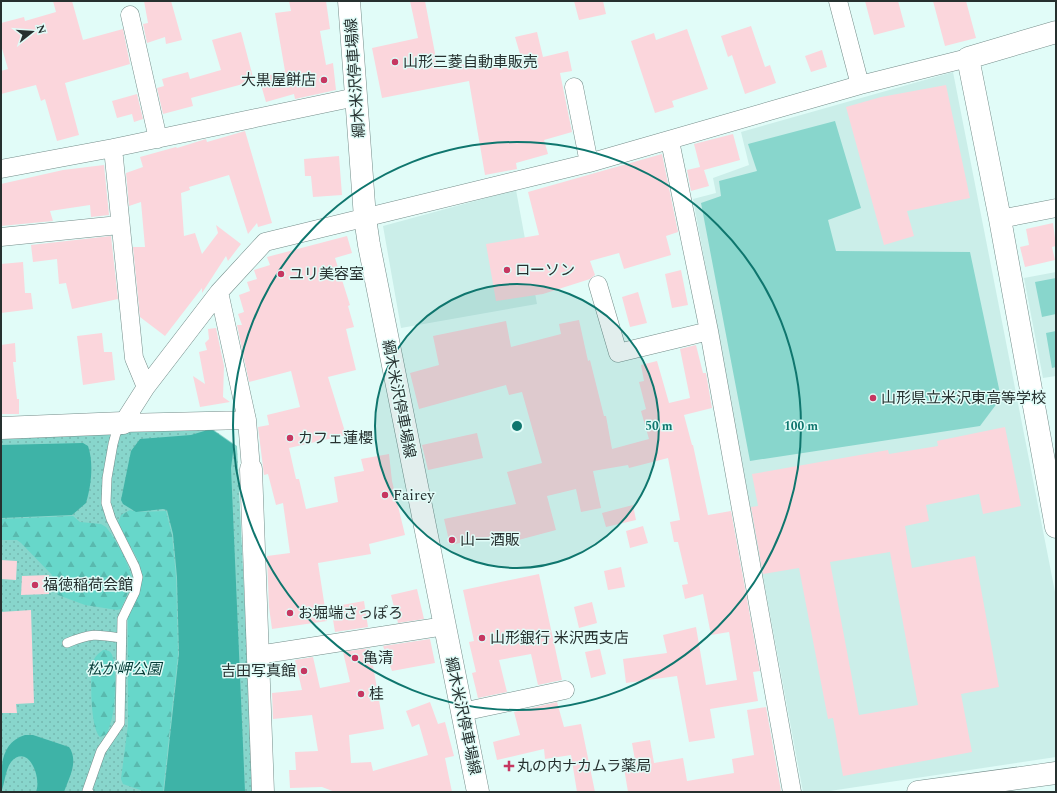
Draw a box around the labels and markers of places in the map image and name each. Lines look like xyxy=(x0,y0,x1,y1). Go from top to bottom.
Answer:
place label: 山形三菱自動車販売 xyxy=(403,51,538,74)
marker: 山形三菱自動車販売 xyxy=(390,57,400,67)
place label: 大黒屋餅店 xyxy=(241,69,316,92)
marker: 大黒屋餅店 xyxy=(319,75,329,85)
place label: ローソン xyxy=(515,259,575,282)
place label: ユリ美容室 xyxy=(289,263,364,286)
marker: ローソン xyxy=(502,265,512,275)
marker: ユリ美容室 xyxy=(276,269,286,279)
place label: 山形県立米沢東高等学校 xyxy=(881,387,1046,410)
marker: 山形県立米沢東高等学校 xyxy=(868,393,878,403)
centre of rings xyxy=(510,419,524,433)
place label: カフェ蓮櫻 xyxy=(298,427,373,450)
marker: カフェ蓮櫻 xyxy=(285,433,295,443)
place label: Fairey xyxy=(393,484,435,507)
marker: Fairey xyxy=(380,490,390,500)
place label: 山一酒販 xyxy=(460,529,520,552)
marker: 山一酒販 xyxy=(447,535,457,545)
place label: 福徳稲荷会館 xyxy=(43,574,133,597)
marker: 福徳稲荷会館 xyxy=(30,580,40,590)
place label: お堀端さっぽろ xyxy=(298,602,403,625)
marker: お堀端さっぽろ xyxy=(285,608,295,618)
place label: 山形銀行 米沢西支店 xyxy=(490,627,629,650)
marker: 山形銀行 米沢西支店 xyxy=(477,633,487,643)
place label: 亀清 xyxy=(363,647,393,670)
marker: 亀清 xyxy=(350,653,360,663)
place label: 吉田写真館 xyxy=(221,660,296,683)
marker: 吉田写真館 xyxy=(299,666,309,676)
place label: 桂 xyxy=(369,683,384,706)
marker: 桂 xyxy=(356,689,366,699)
place label: 丸の内ナカムラ薬局 xyxy=(517,755,651,778)
marker: 丸の内ナカムラ薬局 xyxy=(504,761,514,771)

